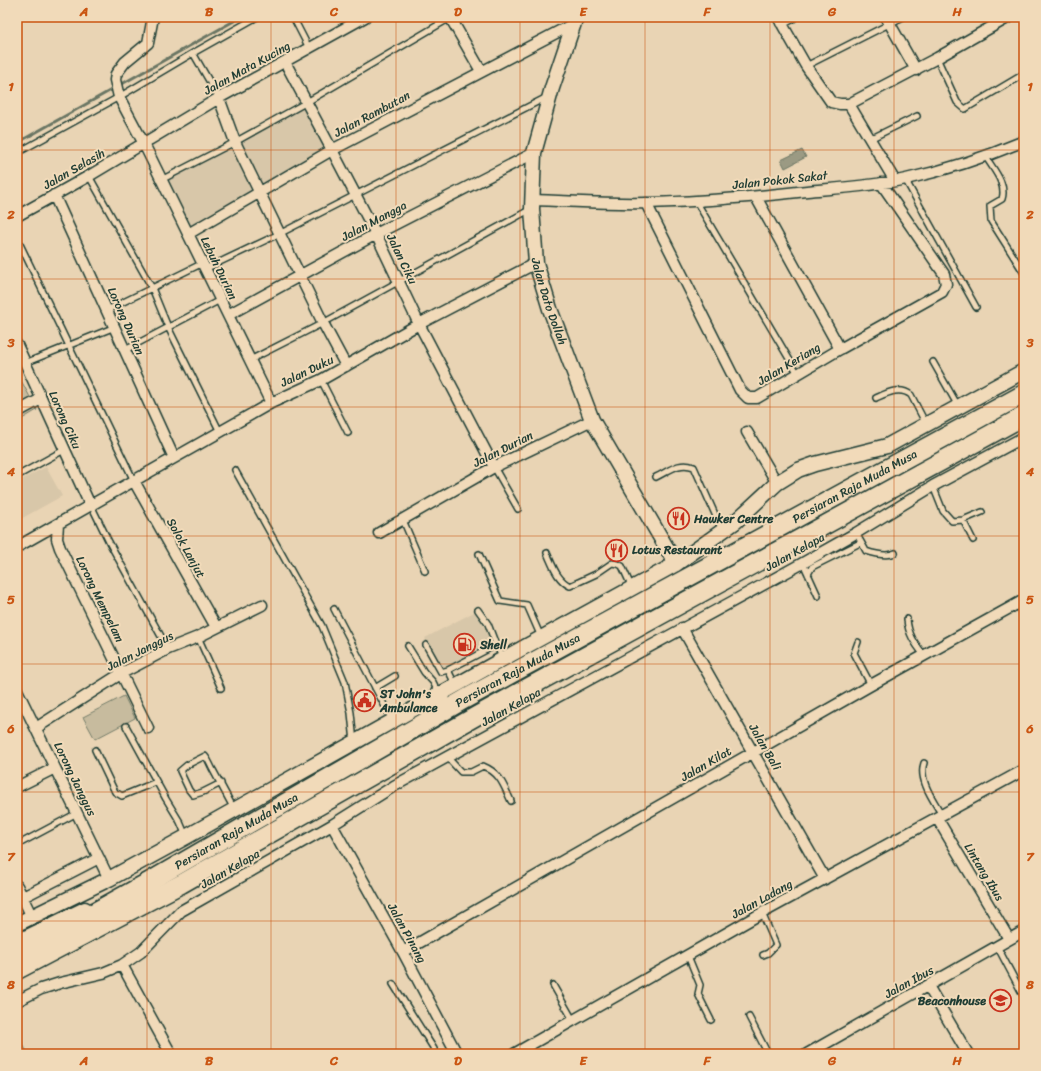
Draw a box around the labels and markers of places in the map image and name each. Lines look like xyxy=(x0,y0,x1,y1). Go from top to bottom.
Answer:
restaurant icon: Hawker Centre xyxy=(666,506,692,532)
place label: Hawker Centre xyxy=(693,508,774,530)
restaurant icon: Lotus Restaurant xyxy=(604,537,630,563)
place label: Lotus Restaurant xyxy=(632,539,723,561)
fuel station icon: Shell xyxy=(451,632,477,658)
place label: Shell xyxy=(479,634,507,656)
place label: ST John's Ambulance xyxy=(379,683,438,719)
public building icon: ST John's Ambulance xyxy=(352,688,378,714)
school or university icon: Beaconhouse xyxy=(988,988,1014,1014)
place label: Beaconhouse xyxy=(918,990,986,1012)

